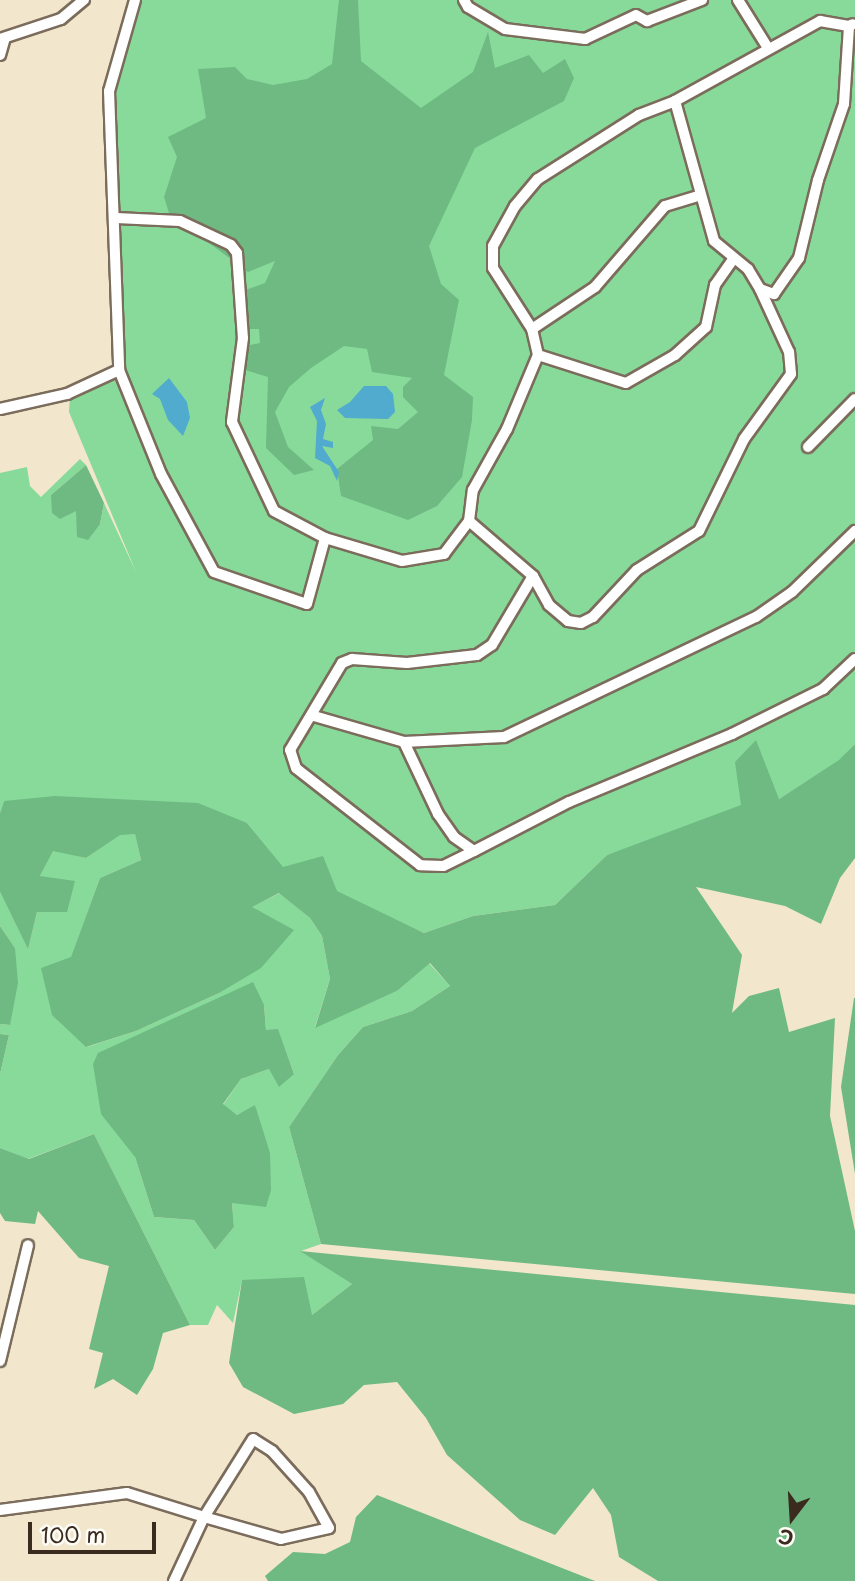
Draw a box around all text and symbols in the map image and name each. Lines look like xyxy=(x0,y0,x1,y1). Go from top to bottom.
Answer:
north arrow xyxy=(757,1483,827,1553)
scale bar xyxy=(32,1508,159,1552)
text: 100 m xyxy=(41,1518,105,1550)
text: С xyxy=(775,1523,797,1554)

